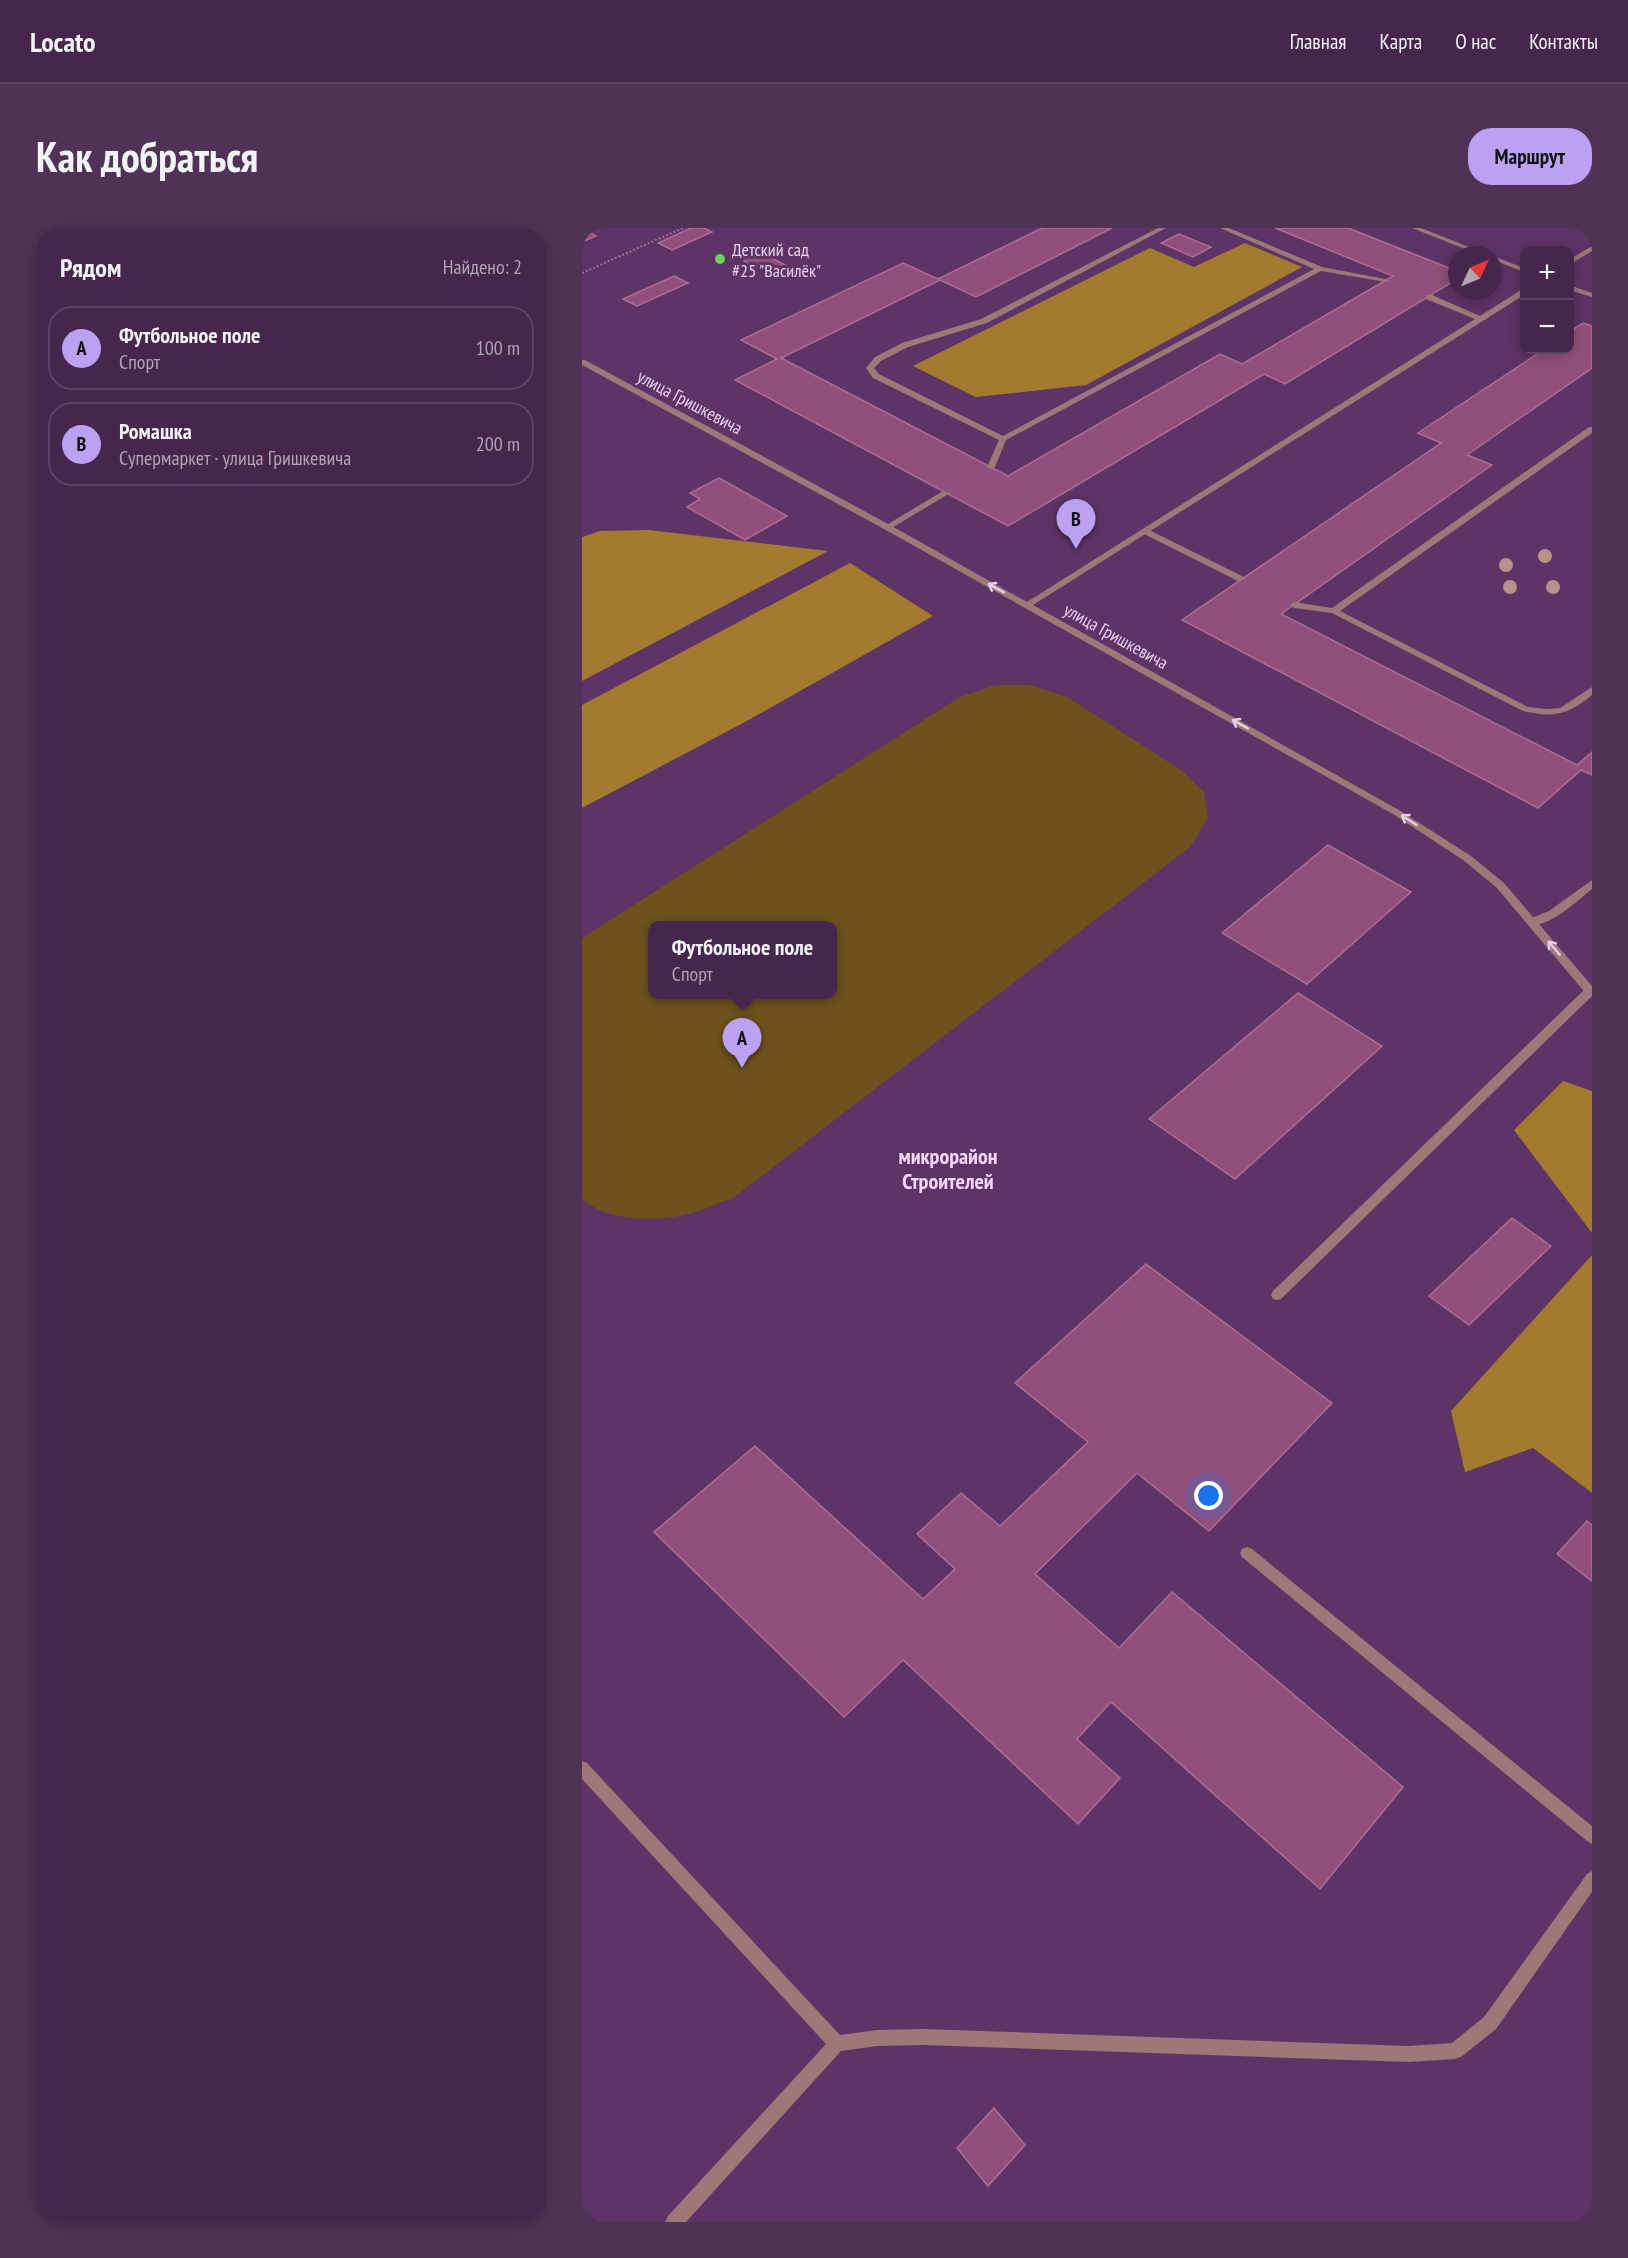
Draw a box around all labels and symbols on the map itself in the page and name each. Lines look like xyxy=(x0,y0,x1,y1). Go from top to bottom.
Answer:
place label: Детский сад #25 "Василёк" xyxy=(732,238,821,282)
north arrow xyxy=(1448,246,1502,300)
marker: Детский сад #25 "Василёк" xyxy=(713,252,727,266)
street label: улица Гришкевича xyxy=(634,365,746,439)
pin: B xyxy=(1056,500,1096,549)
one-way arrow xyxy=(988,582,1005,594)
street label: улица Гришкевича xyxy=(1060,598,1172,674)
one-way arrow xyxy=(1231,718,1249,729)
one-way arrow xyxy=(1401,814,1418,826)
one-way arrow xyxy=(1548,940,1561,956)
pin: A xyxy=(722,1018,762,1068)
district label: микрорайон Строителей xyxy=(898,1142,998,1195)
your location xyxy=(1194,1481,1223,1510)

